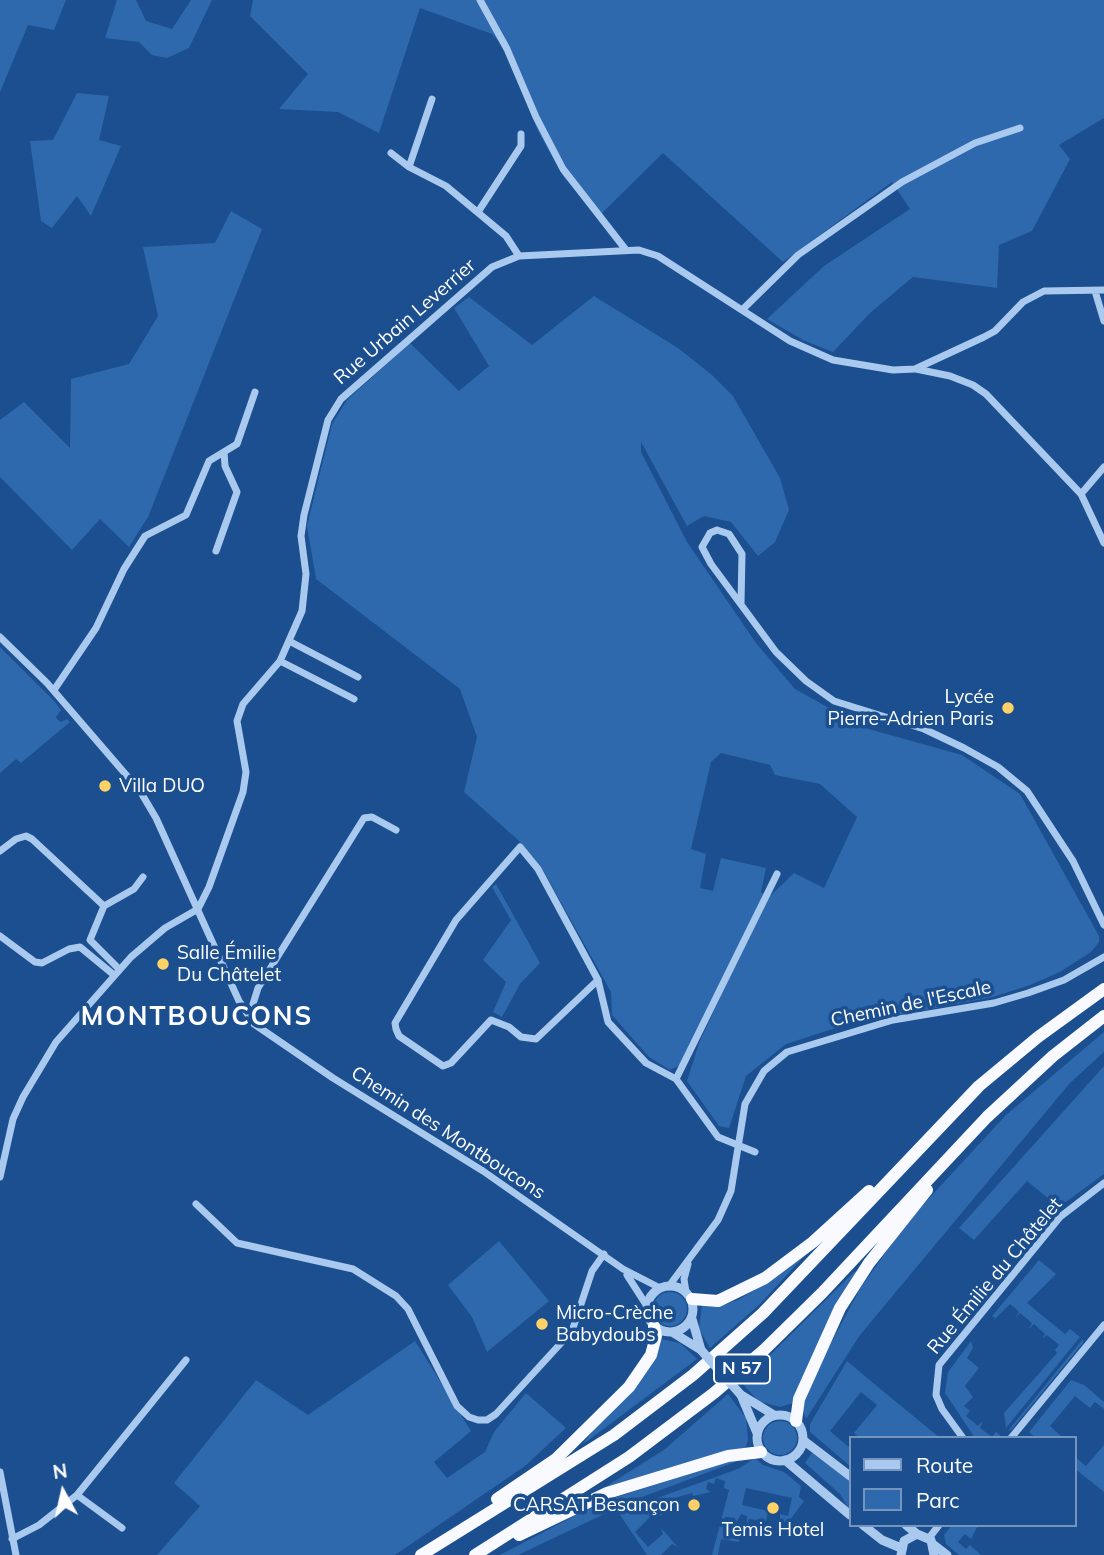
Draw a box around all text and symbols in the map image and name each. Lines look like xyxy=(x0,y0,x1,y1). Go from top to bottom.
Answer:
street label: Rue Urbain Leverrier xyxy=(330,254,480,390)
place label: Lycée Pierre-Adrien Paris xyxy=(828,686,994,730)
marker: Lycée Pierre-Adrien Paris xyxy=(1000,700,1016,716)
place label: Villa DUO xyxy=(119,775,205,797)
marker: Villa DUO xyxy=(97,778,113,794)
place label: Salle Émilie Du Châtelet xyxy=(177,942,281,986)
marker: Salle Émilie Du Châtelet xyxy=(155,956,171,972)
street label: Chemin de l'Escale xyxy=(829,976,993,1032)
district label: MONTBOUCONS xyxy=(82,1001,312,1033)
street label: Chemin des Montboucons xyxy=(347,1062,549,1204)
street label: Rue Émilie du Châtelet xyxy=(923,1193,1067,1359)
place label: Micro-Crèche Babydoubs xyxy=(556,1302,673,1346)
marker: Micro-Crèche Babydoubs xyxy=(534,1316,550,1332)
road number: N 57 xyxy=(714,1354,770,1384)
legend xyxy=(848,1436,1076,1527)
text: Route xyxy=(916,1452,973,1478)
north arrow xyxy=(28,1457,98,1527)
text: N xyxy=(51,1458,69,1484)
text: Parc xyxy=(916,1487,960,1513)
place label: CARSAT Besançon xyxy=(513,1494,680,1516)
marker: CARSAT Besançon xyxy=(686,1497,702,1513)
marker: Temis Hotel xyxy=(765,1500,781,1516)
place label: Temis Hotel xyxy=(722,1519,824,1541)

